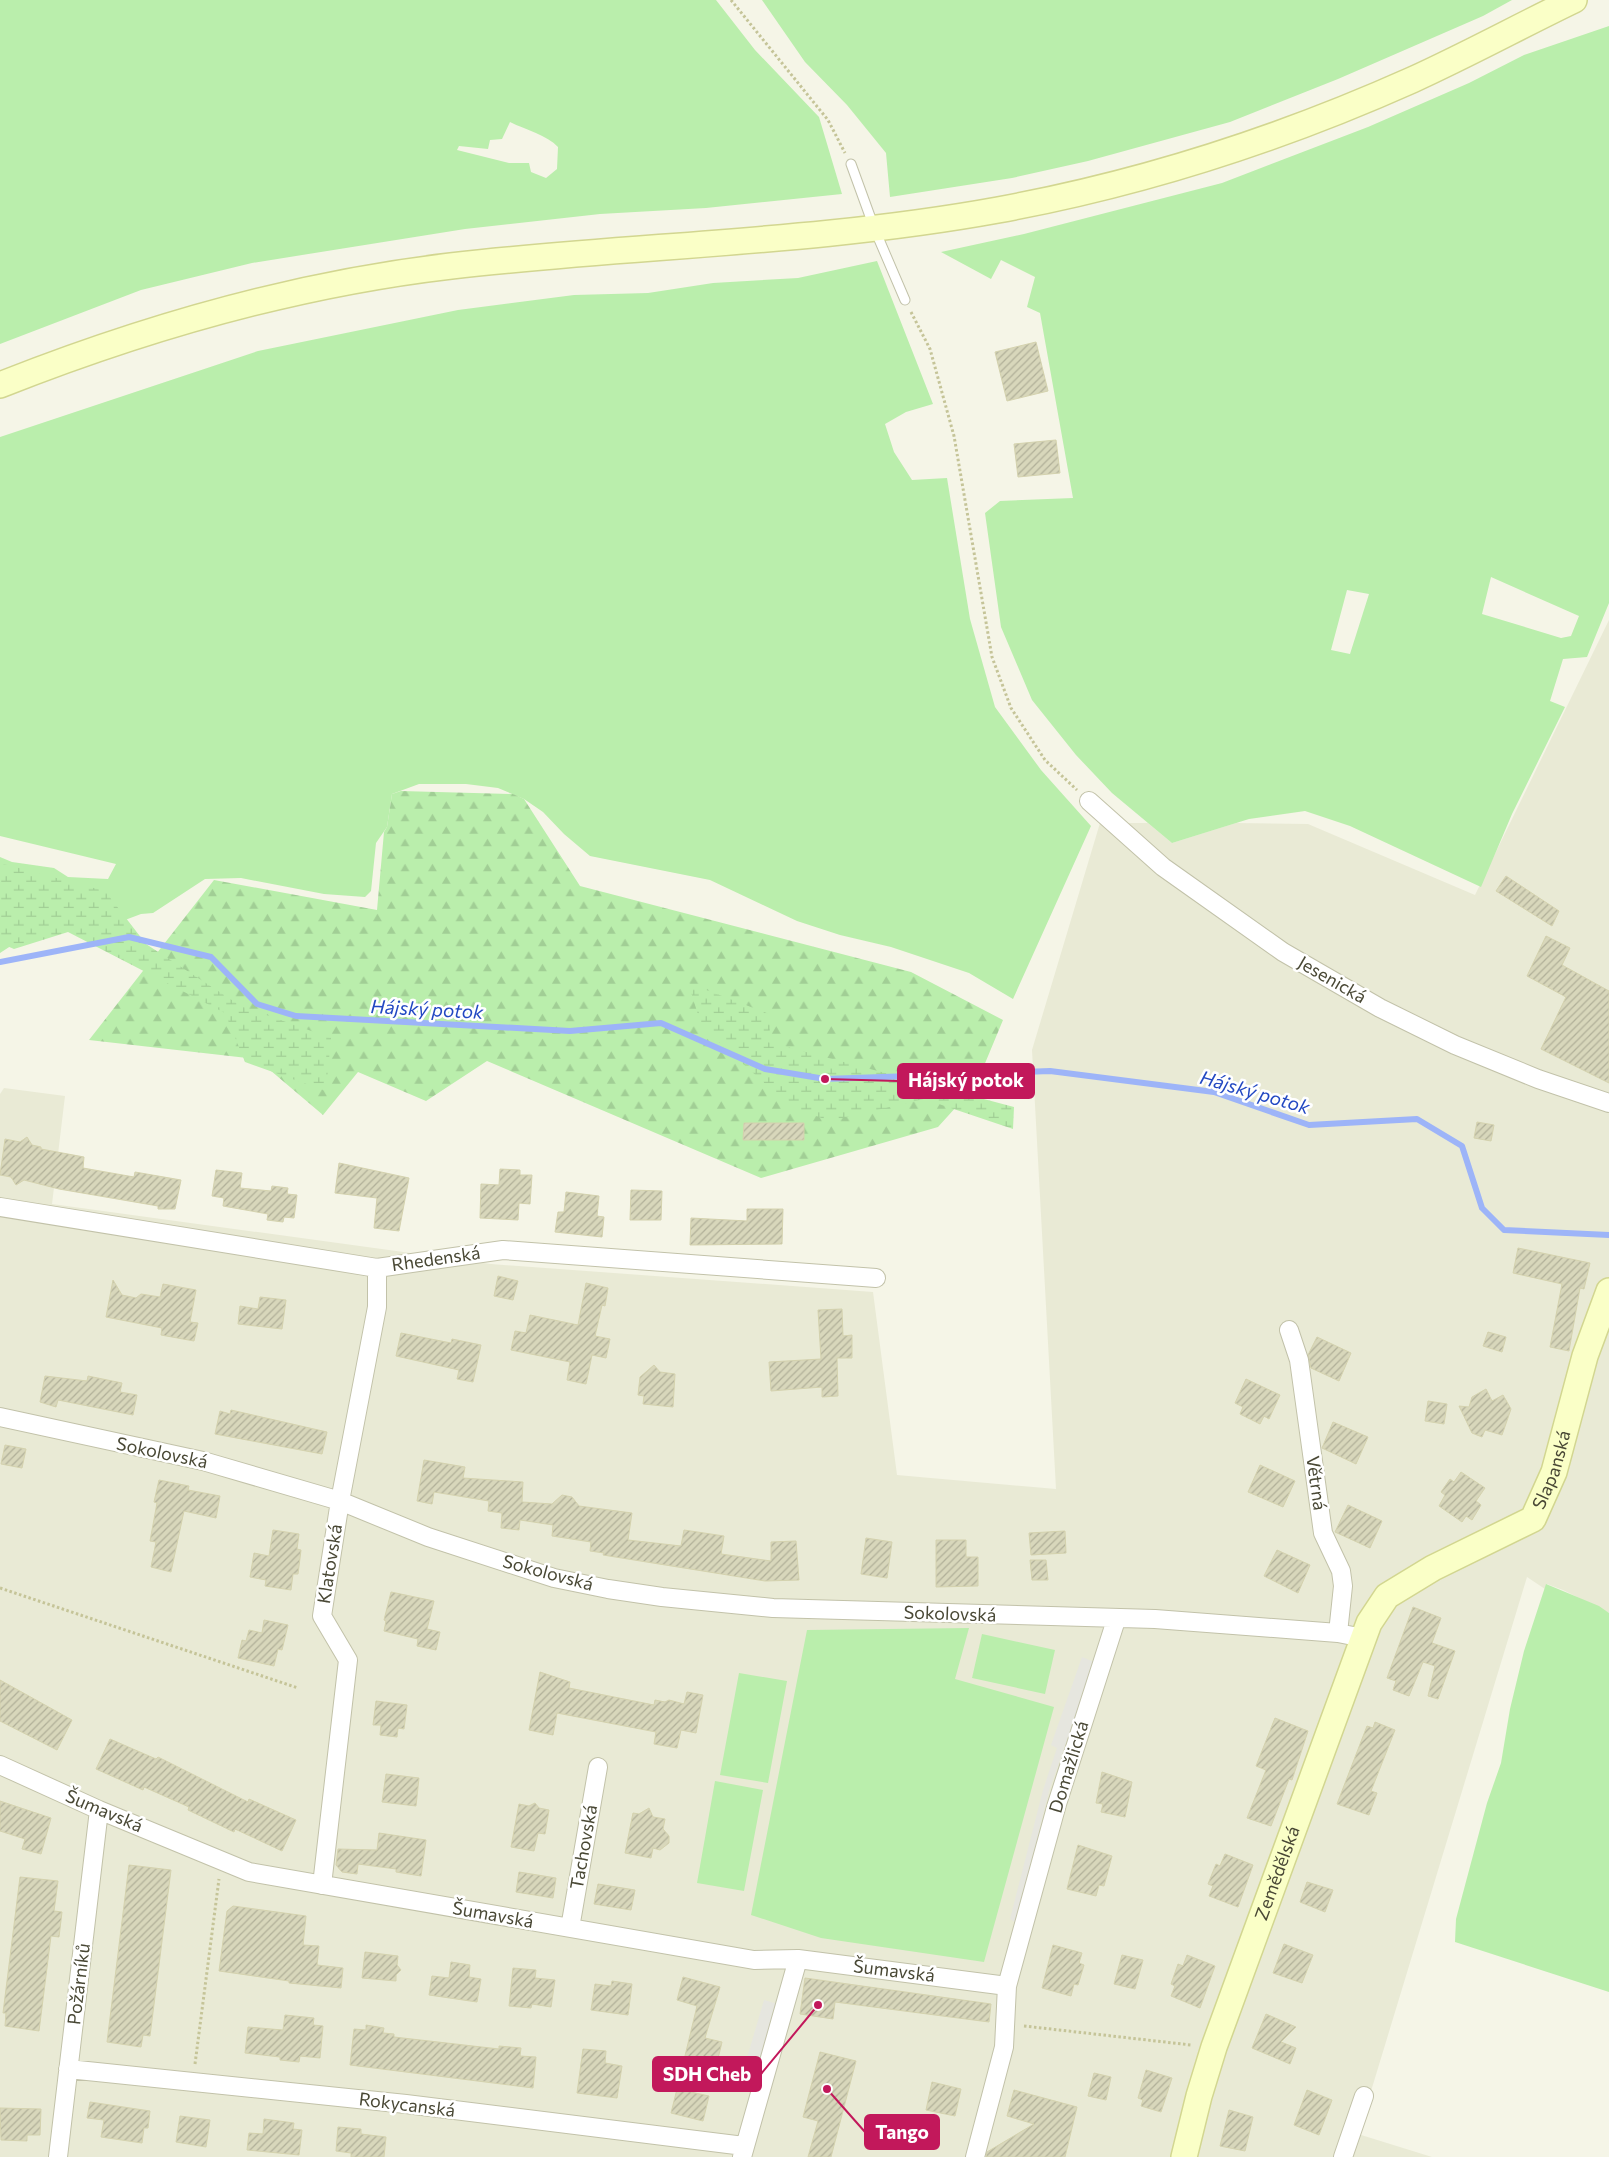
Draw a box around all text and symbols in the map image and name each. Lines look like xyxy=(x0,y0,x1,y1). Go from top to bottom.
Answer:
street label: Jesenická xyxy=(1294,951,1371,1008)
water label: Hájský potok xyxy=(370,994,485,1023)
callout: Hájský potok xyxy=(898,1064,1034,1098)
water label: Hájský potok xyxy=(1198,1065,1313,1118)
text: Hájský potok xyxy=(908,1068,1024,1091)
street label: Rhedenská xyxy=(390,1241,482,1275)
street label: Slapanská xyxy=(1527,1428,1575,1512)
street label: Sokolovská xyxy=(115,1432,210,1472)
street label: Větrná xyxy=(1302,1454,1332,1511)
street label: Klatovská xyxy=(312,1523,346,1605)
street label: Sokolovská xyxy=(501,1549,596,1595)
street label: Sokolovská xyxy=(903,1600,997,1626)
street label: Domažlická xyxy=(1044,1718,1092,1815)
street label: Šumavská xyxy=(62,1784,146,1836)
street label: Tachovská xyxy=(565,1803,601,1891)
street label: Zemědělská xyxy=(1249,1823,1304,1923)
street label: Šumavská xyxy=(451,1896,535,1932)
street label: Požárníků xyxy=(62,1942,94,2026)
street label: Šumavská xyxy=(852,1954,936,1986)
callout: SDH Cheb xyxy=(653,2057,761,2091)
text: SDH Cheb xyxy=(663,2062,751,2085)
street label: Rokycanská xyxy=(358,2087,457,2121)
callout: Tango xyxy=(865,2115,939,2149)
text: Tango xyxy=(875,2120,929,2143)

